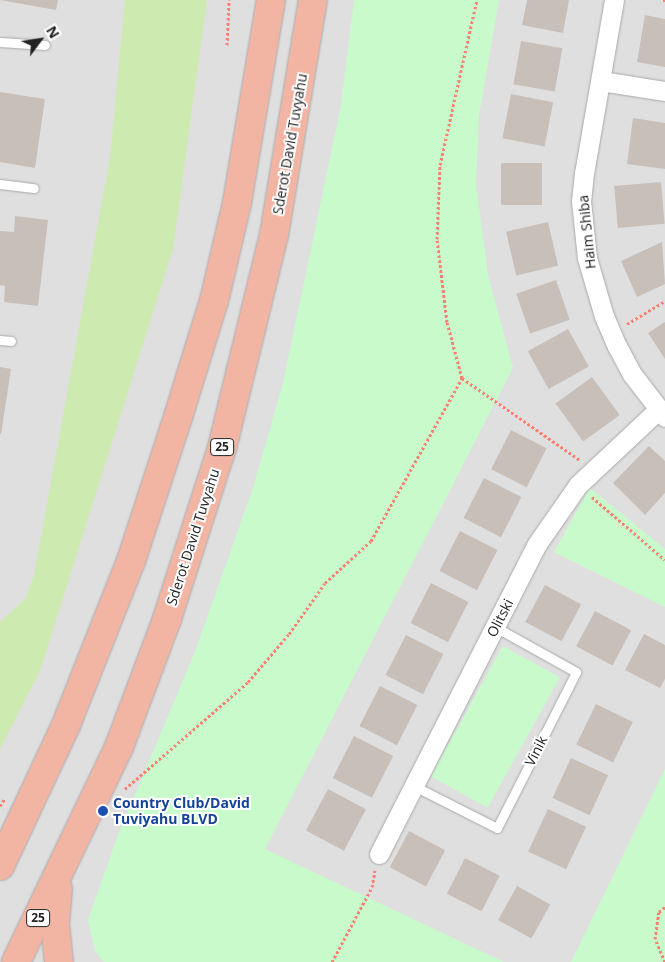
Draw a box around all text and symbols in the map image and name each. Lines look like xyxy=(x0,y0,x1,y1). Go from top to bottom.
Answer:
north arrow xyxy=(15,15,65,65)
text: N xyxy=(42,22,64,42)
street label: Sderot David Tuvyahu xyxy=(269,72,311,216)
street label: Haim Shiba xyxy=(575,194,599,270)
road number: 25 xyxy=(210,438,234,457)
street label: Sderot David Tuvyahu xyxy=(163,467,223,607)
street label: Olitski xyxy=(483,596,517,640)
street label: Vinik xyxy=(521,733,551,769)
place label: Country Club/David Tuviyahu BLVD xyxy=(113,795,250,828)
marker: Country Club/David Tuviyahu BLVD xyxy=(97,805,109,817)
road number: 25 xyxy=(26,908,50,928)

